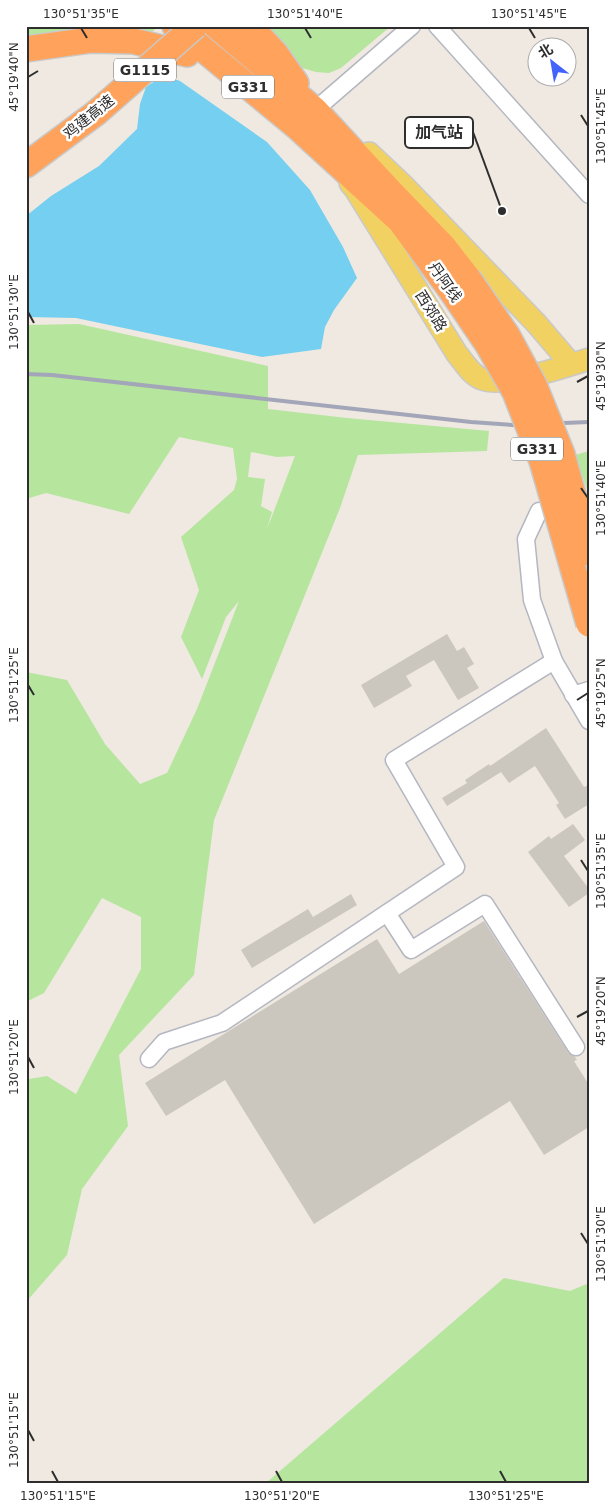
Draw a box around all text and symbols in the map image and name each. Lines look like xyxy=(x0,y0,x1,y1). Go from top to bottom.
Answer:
text: 130°51'35"E xyxy=(43,7,119,21)
text: 130°51'40"E xyxy=(267,7,343,21)
text: 130°51'45"E xyxy=(491,7,567,21)
north arrow xyxy=(528,38,578,88)
text: 北 xyxy=(535,40,555,61)
text: 45°19'40"N xyxy=(7,42,21,112)
road number: G1115 xyxy=(114,58,176,82)
road number: G331 xyxy=(222,75,274,98)
text: 130°51'45"E xyxy=(594,88,608,164)
street label: 鸡建高速 xyxy=(60,91,118,143)
callout: 加气站 xyxy=(405,117,473,148)
text: 加气站 xyxy=(415,123,463,142)
street label: 丹阿线 xyxy=(425,258,465,306)
text: 130°51'30"E xyxy=(7,274,21,350)
street label: 西郊路 xyxy=(411,287,451,335)
text: 45°19'30"N xyxy=(594,341,608,411)
road number: G331 xyxy=(511,438,563,460)
text: 130°51'40"E xyxy=(594,460,608,536)
text: 130°51'25"E xyxy=(7,647,21,723)
text: 45°19'25"N xyxy=(594,658,608,728)
text: 130°51'35"E xyxy=(594,833,608,909)
text: 45°19'20"N xyxy=(594,976,608,1046)
text: 130°51'20"E xyxy=(7,1019,21,1095)
text: 130°51'30"E xyxy=(594,1206,608,1282)
text: 130°51'15"E xyxy=(7,1392,21,1468)
text: 130°51'15"E xyxy=(20,1489,96,1503)
text: 130°51'20"E xyxy=(244,1489,320,1503)
text: 130°51'25"E xyxy=(468,1489,544,1503)

